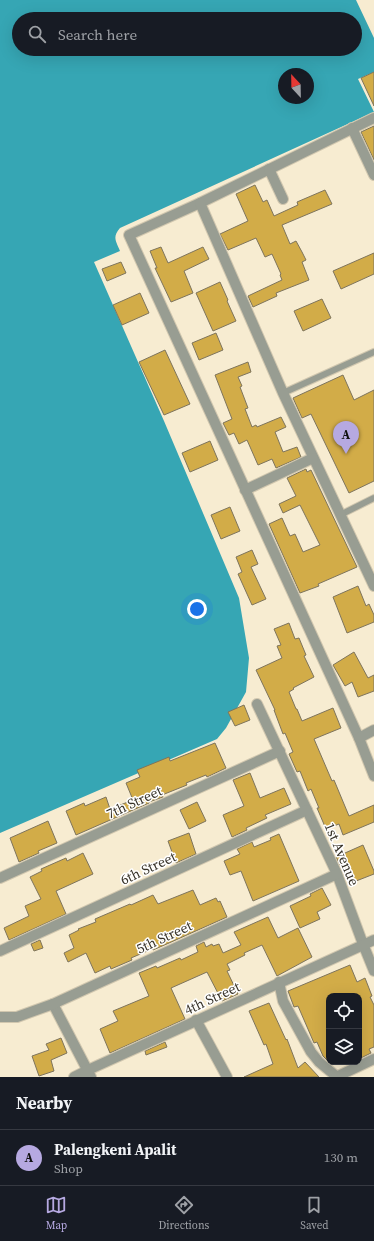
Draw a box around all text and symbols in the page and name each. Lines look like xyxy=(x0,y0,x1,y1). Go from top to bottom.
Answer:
search box xyxy=(12,12,362,56)
icon: search xyxy=(26,23,48,45)
text: Search here xyxy=(58,24,137,45)
north arrow xyxy=(278,68,314,104)
pin: A xyxy=(333,421,359,454)
your location xyxy=(187,599,207,619)
street label: 7th Street xyxy=(103,780,166,824)
street label: 1st Avenue xyxy=(320,819,364,889)
street label: 6th Street xyxy=(117,846,180,890)
street label: 5th Street xyxy=(133,915,196,959)
street label: 4th Street xyxy=(181,976,244,1020)
map controls xyxy=(326,993,362,1065)
button: locate xyxy=(326,993,362,1029)
button: layers xyxy=(326,1029,362,1065)
text: Nearby xyxy=(16,1091,72,1115)
text: Palengkeni Apalit xyxy=(54,1139,176,1160)
text: A xyxy=(25,1149,33,1166)
text: 130 m xyxy=(324,1149,358,1166)
text: Shop xyxy=(54,1160,83,1177)
tab: Map xyxy=(45,1194,67,1233)
tab: Directions xyxy=(158,1194,209,1233)
tab: Saved xyxy=(300,1194,329,1233)

